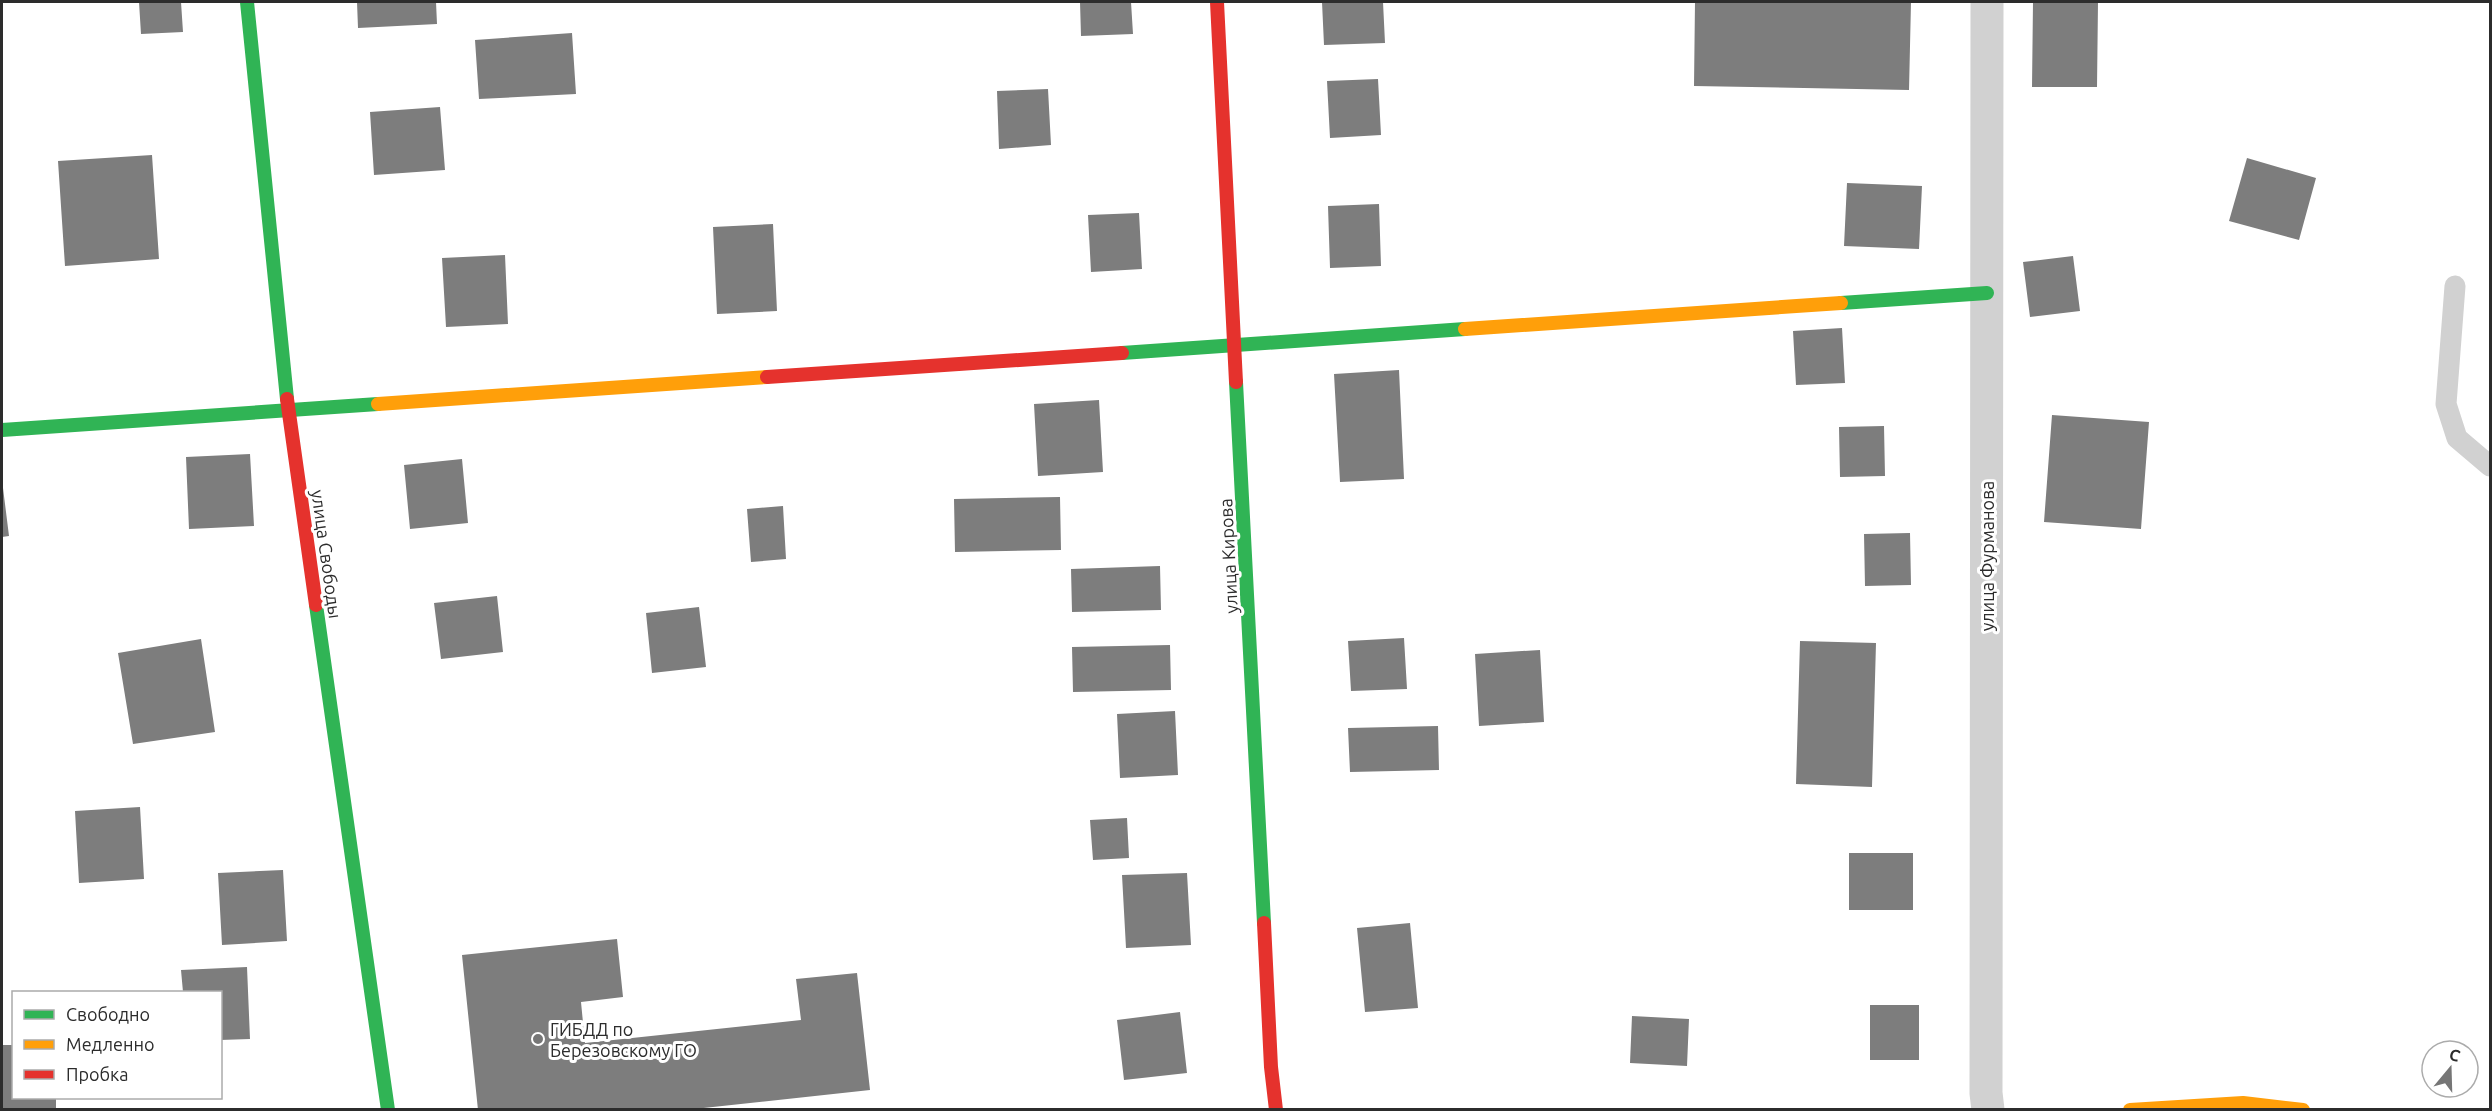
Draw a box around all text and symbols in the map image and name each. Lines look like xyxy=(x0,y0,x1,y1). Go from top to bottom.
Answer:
street label: улица Фурманова xyxy=(1977,481,1997,631)
street label: улица Свободы xyxy=(308,488,346,620)
street label: улица Кирова xyxy=(1215,498,1241,614)
legend xyxy=(12,991,222,1099)
text: Свободно xyxy=(66,1004,150,1024)
place label: ГИБДД по Березовскому ГО xyxy=(550,1019,697,1060)
marker: ГИБДД по Березовскому ГО xyxy=(531,1032,545,1046)
text: Медленно xyxy=(66,1034,155,1054)
north arrow xyxy=(2420,1039,2480,1099)
text: С xyxy=(2447,1045,2463,1065)
text: Пробка xyxy=(66,1064,129,1084)

